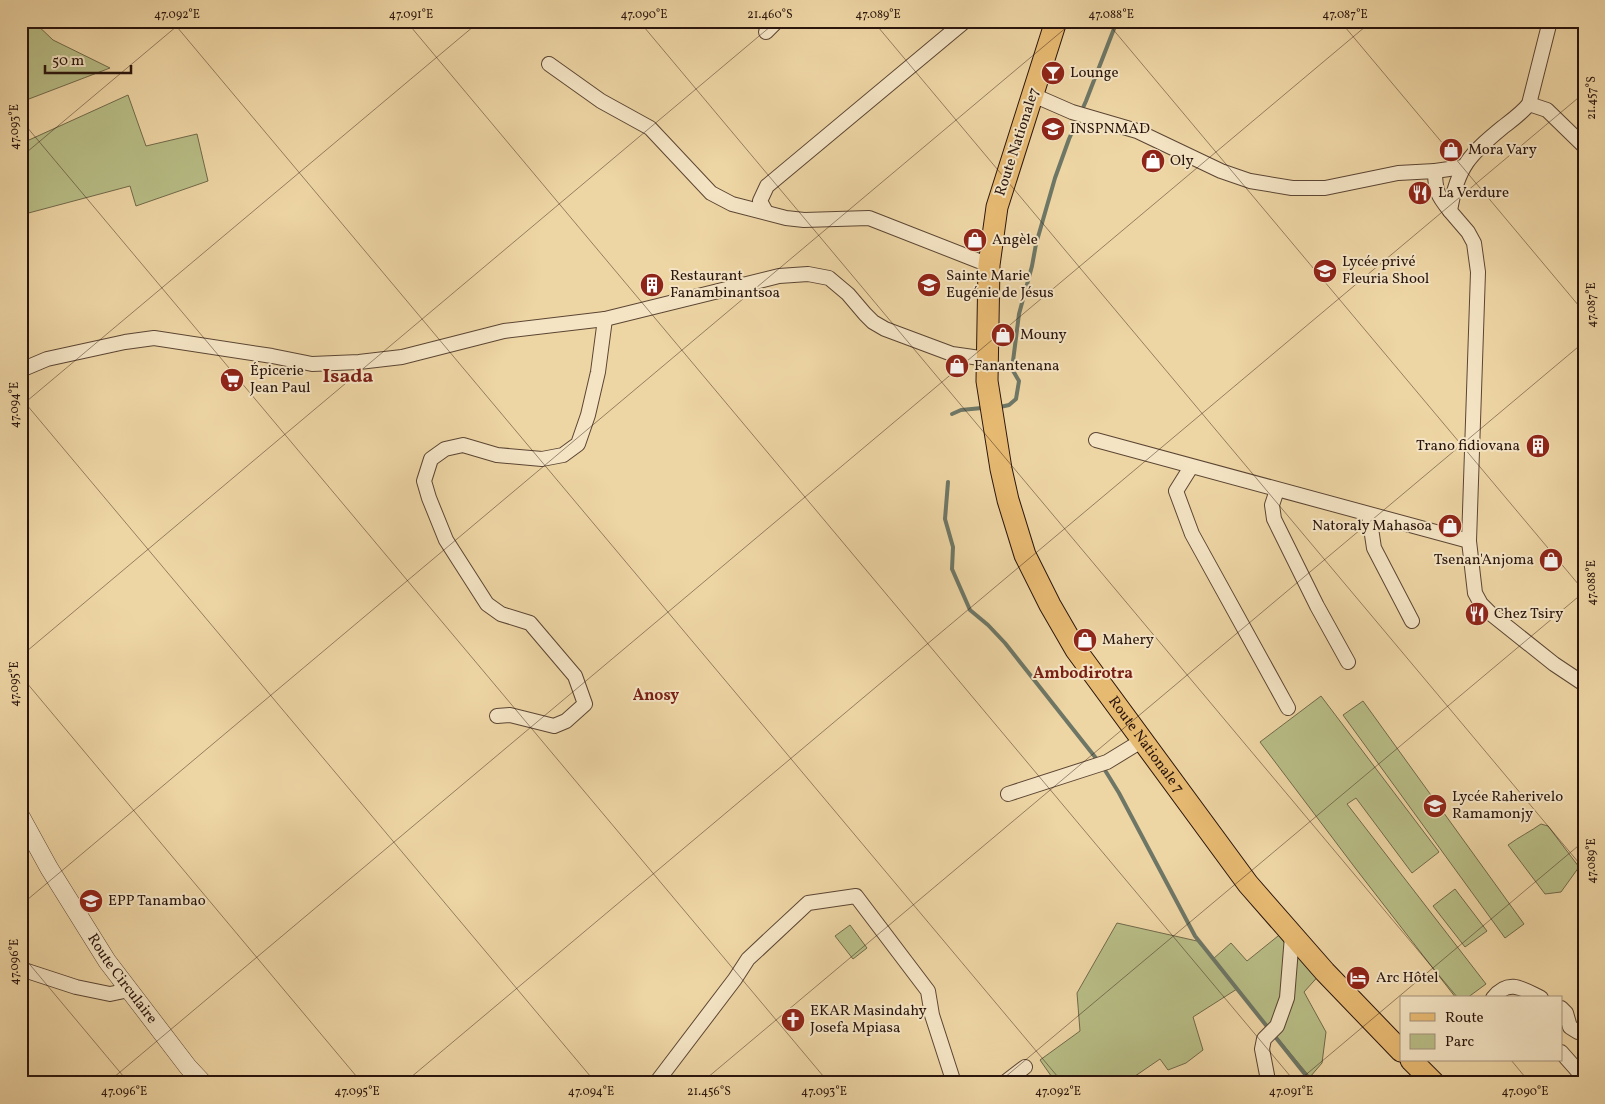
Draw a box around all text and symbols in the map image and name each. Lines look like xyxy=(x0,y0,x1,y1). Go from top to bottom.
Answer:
text: 47.092°E xyxy=(154,7,200,23)
text: 47.091°E xyxy=(389,7,433,23)
text: 47.090°E xyxy=(620,7,668,23)
text: 21.460°S xyxy=(747,7,793,23)
text: 47.089°E xyxy=(855,7,901,23)
text: 47.088°E xyxy=(1088,7,1134,23)
text: 47.087°E xyxy=(1322,7,1368,23)
scale bar xyxy=(45,42,131,74)
text: 50 m xyxy=(52,51,84,72)
bar icon: Lounge xyxy=(1040,60,1066,86)
place label: Lounge xyxy=(1070,63,1119,84)
text: 21.457°S xyxy=(1584,76,1600,120)
street label: Route Nationale7 xyxy=(991,85,1045,199)
text: 47.093°E xyxy=(7,104,23,150)
school or university icon: INSPNMAD xyxy=(1040,116,1066,142)
place label: INSPNMAD xyxy=(1070,119,1150,140)
shop icon: Mora Vary xyxy=(1438,137,1464,163)
place label: Mora Vary xyxy=(1468,140,1537,161)
shop icon: Oly xyxy=(1140,148,1166,174)
place label: Oly xyxy=(1170,151,1194,172)
restaurant icon: La Verdure xyxy=(1407,180,1433,206)
place label: La Verdure xyxy=(1438,183,1509,204)
shop icon: Angèle xyxy=(962,227,988,253)
place label: Angèle xyxy=(992,230,1038,251)
place label: Lycée privé Fleuria Shool xyxy=(1342,252,1429,290)
school or university icon: Lycée privé Fleuria Shool xyxy=(1312,258,1338,284)
place label: Restaurant Fanambinantsoa xyxy=(670,266,780,304)
place label: Sainte Marie Eugénie de Jésus xyxy=(946,266,1054,304)
building icon: Restaurant Fanambinantsoa xyxy=(639,272,665,298)
school or university icon: Sainte Marie Eugénie de Jésus xyxy=(916,272,942,298)
text: 47.087°E xyxy=(1584,282,1600,328)
shop icon: Mouny xyxy=(990,322,1016,348)
place label: Mouny xyxy=(1020,325,1067,346)
shop icon: Fanantenana xyxy=(944,353,970,379)
place label: Fanantenana xyxy=(974,356,1060,377)
place label: Épicerie Jean Paul xyxy=(250,361,311,399)
district label: Isada xyxy=(323,363,374,391)
supermarket icon: Épicerie Jean Paul xyxy=(219,367,245,393)
text: 47.094°E xyxy=(7,382,23,428)
building icon: Trano fidiovana xyxy=(1525,433,1551,459)
place label: Trano fidiovana xyxy=(1416,436,1520,457)
shop icon: Natoraly Mahasoa xyxy=(1437,513,1463,539)
place label: Natoraly Mahasoa xyxy=(1312,516,1432,537)
shop icon: Tsenan'Anjoma xyxy=(1538,547,1564,573)
place label: Tsenan'Anjoma xyxy=(1434,550,1534,571)
text: 47.088°E xyxy=(1584,560,1600,606)
restaurant icon: Chez Tsiry xyxy=(1464,601,1490,627)
place label: Chez Tsiry xyxy=(1494,604,1563,625)
shop icon: Mahery xyxy=(1072,627,1098,653)
place label: Mahery xyxy=(1102,630,1154,651)
text: 47.095°E xyxy=(7,661,23,707)
district label: Ambodirotra xyxy=(1033,663,1133,685)
district label: Anosy xyxy=(633,685,679,707)
street label: Route Nationale 7 xyxy=(1103,692,1189,798)
place label: Lycée Raherivelo Ramamonjy xyxy=(1452,787,1563,825)
school or university icon: Lycée Raherivelo Ramamonjy xyxy=(1422,793,1448,819)
text: 47.089°E xyxy=(1584,838,1600,884)
school or university icon: EPP Tanambao xyxy=(78,888,104,914)
place label: EPP Tanambao xyxy=(108,891,206,912)
street label: Route Circulaire xyxy=(82,930,162,1028)
text: 47.096°E xyxy=(7,939,23,985)
hotel icon: Arc Hôtel xyxy=(1345,965,1371,991)
place label: Arc Hôtel xyxy=(1376,968,1439,989)
legend xyxy=(1400,996,1562,1062)
place label: EKAR Masindahy Josefa Mpiasa xyxy=(810,1001,927,1039)
church icon: EKAR Masindahy Josefa Mpiasa xyxy=(780,1007,806,1033)
text: Route xyxy=(1445,1008,1484,1029)
text: Parc xyxy=(1445,1032,1474,1053)
text: 47.096°E xyxy=(101,1084,147,1100)
text: 47.095°E xyxy=(334,1084,380,1100)
text: 47.094°E xyxy=(568,1084,614,1100)
text: 21.456°S xyxy=(687,1084,731,1100)
text: 47.093°E xyxy=(801,1084,847,1100)
text: 47.092°E xyxy=(1035,1084,1081,1100)
text: 47.091°E xyxy=(1269,1084,1313,1100)
text: 47.090°E xyxy=(1501,1084,1549,1100)

